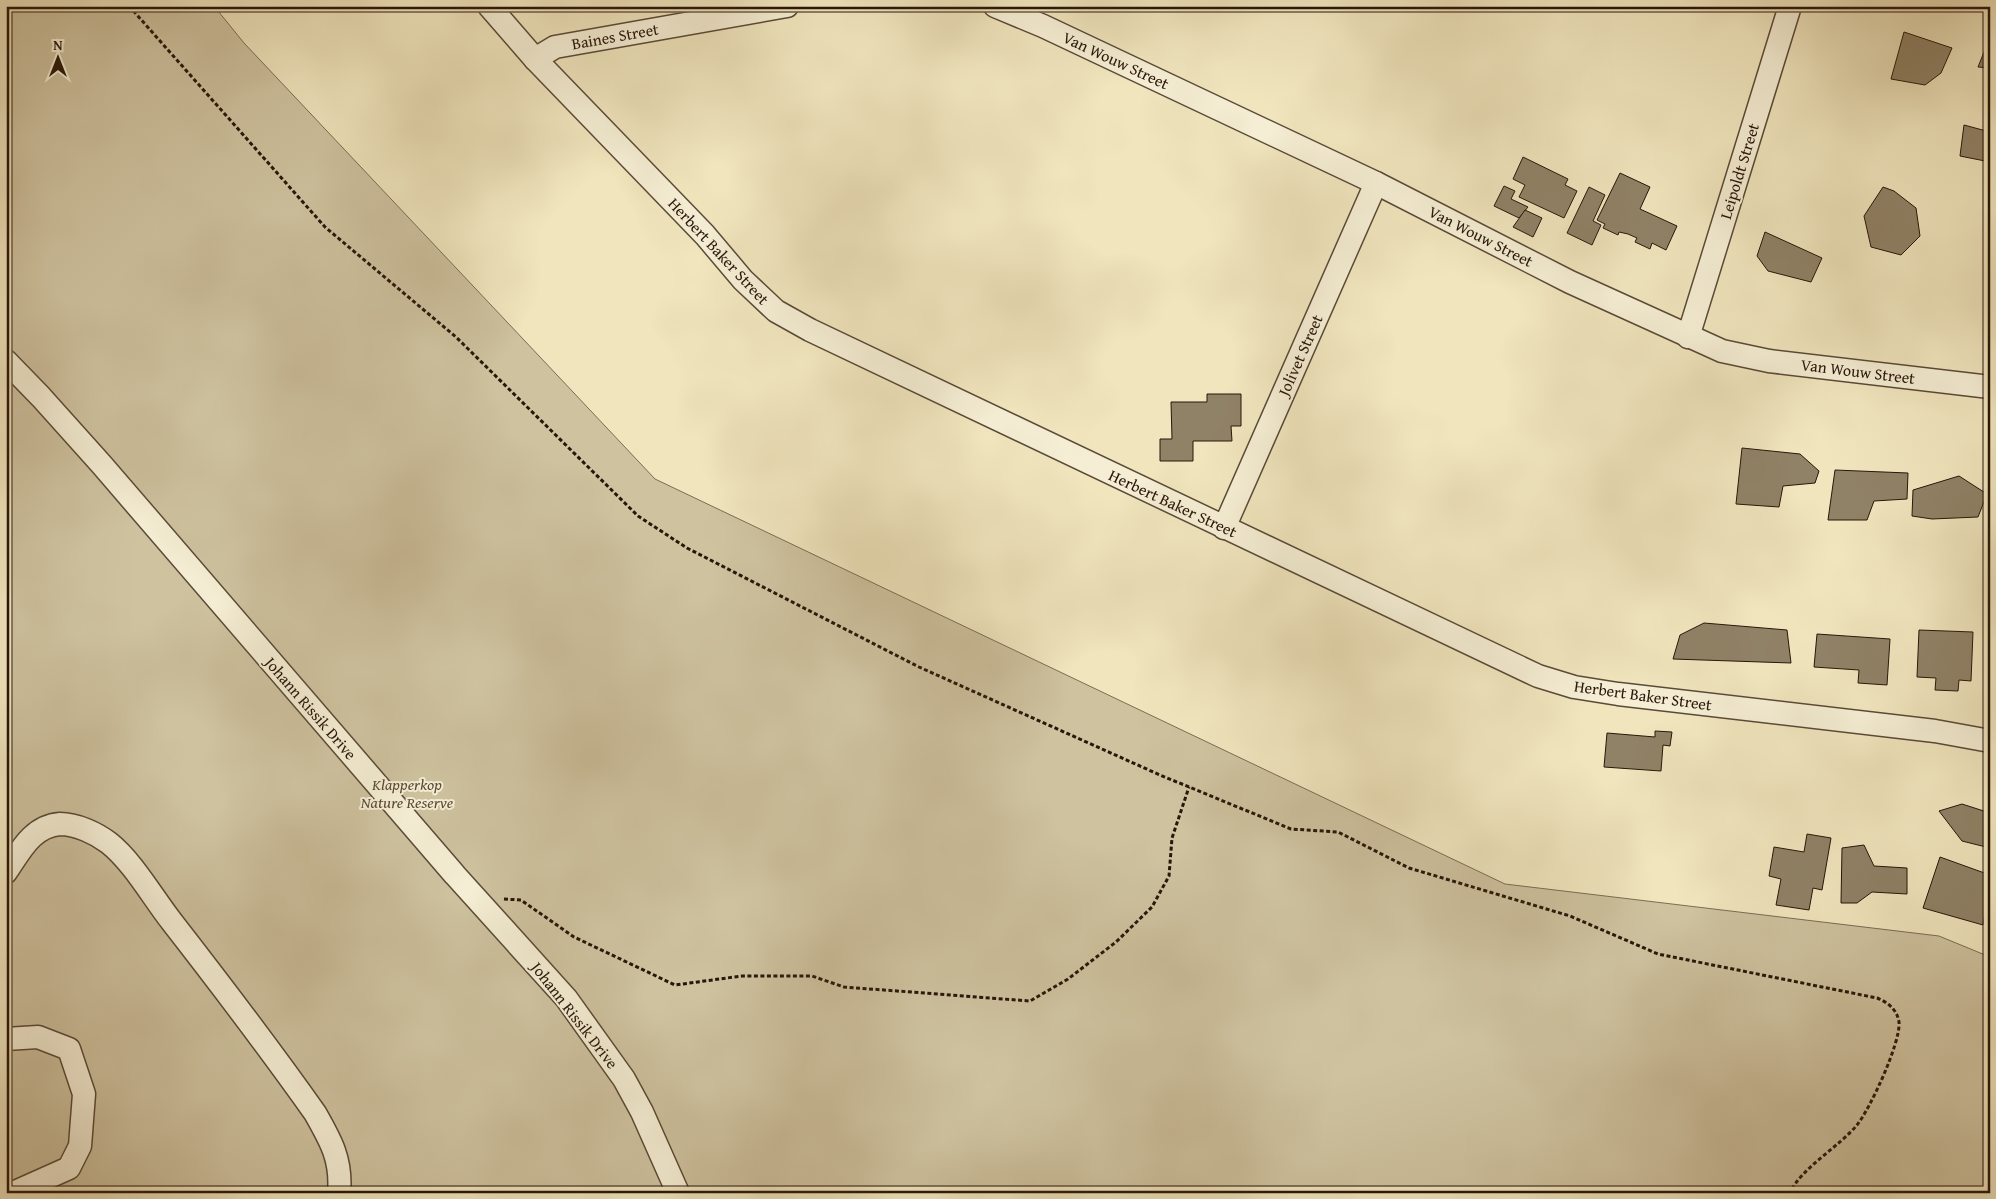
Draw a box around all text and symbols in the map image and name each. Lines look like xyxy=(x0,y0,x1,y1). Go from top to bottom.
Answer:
street label: Baines Street xyxy=(570,16,661,55)
street label: Van Wouw Street xyxy=(1059,25,1173,95)
north arrow xyxy=(32,32,82,82)
text: N xyxy=(53,35,63,55)
street label: Leipoldt Street xyxy=(1713,120,1765,222)
street label: Herbert Baker Street xyxy=(663,192,775,310)
street label: Van Wouw Street xyxy=(1424,199,1538,273)
street label: Jolivet Street xyxy=(1271,310,1329,401)
street label: Van Wouw Street xyxy=(1800,352,1917,390)
street label: Herbert Baker Street xyxy=(1105,463,1241,543)
street label: Johann Rissik Drive xyxy=(258,650,363,765)
street label: Herbert Baker Street xyxy=(1573,673,1714,717)
park label: Klapperkop Nature Reserve xyxy=(360,772,454,814)
street label: Johann Rissik Drive xyxy=(524,955,624,1073)

